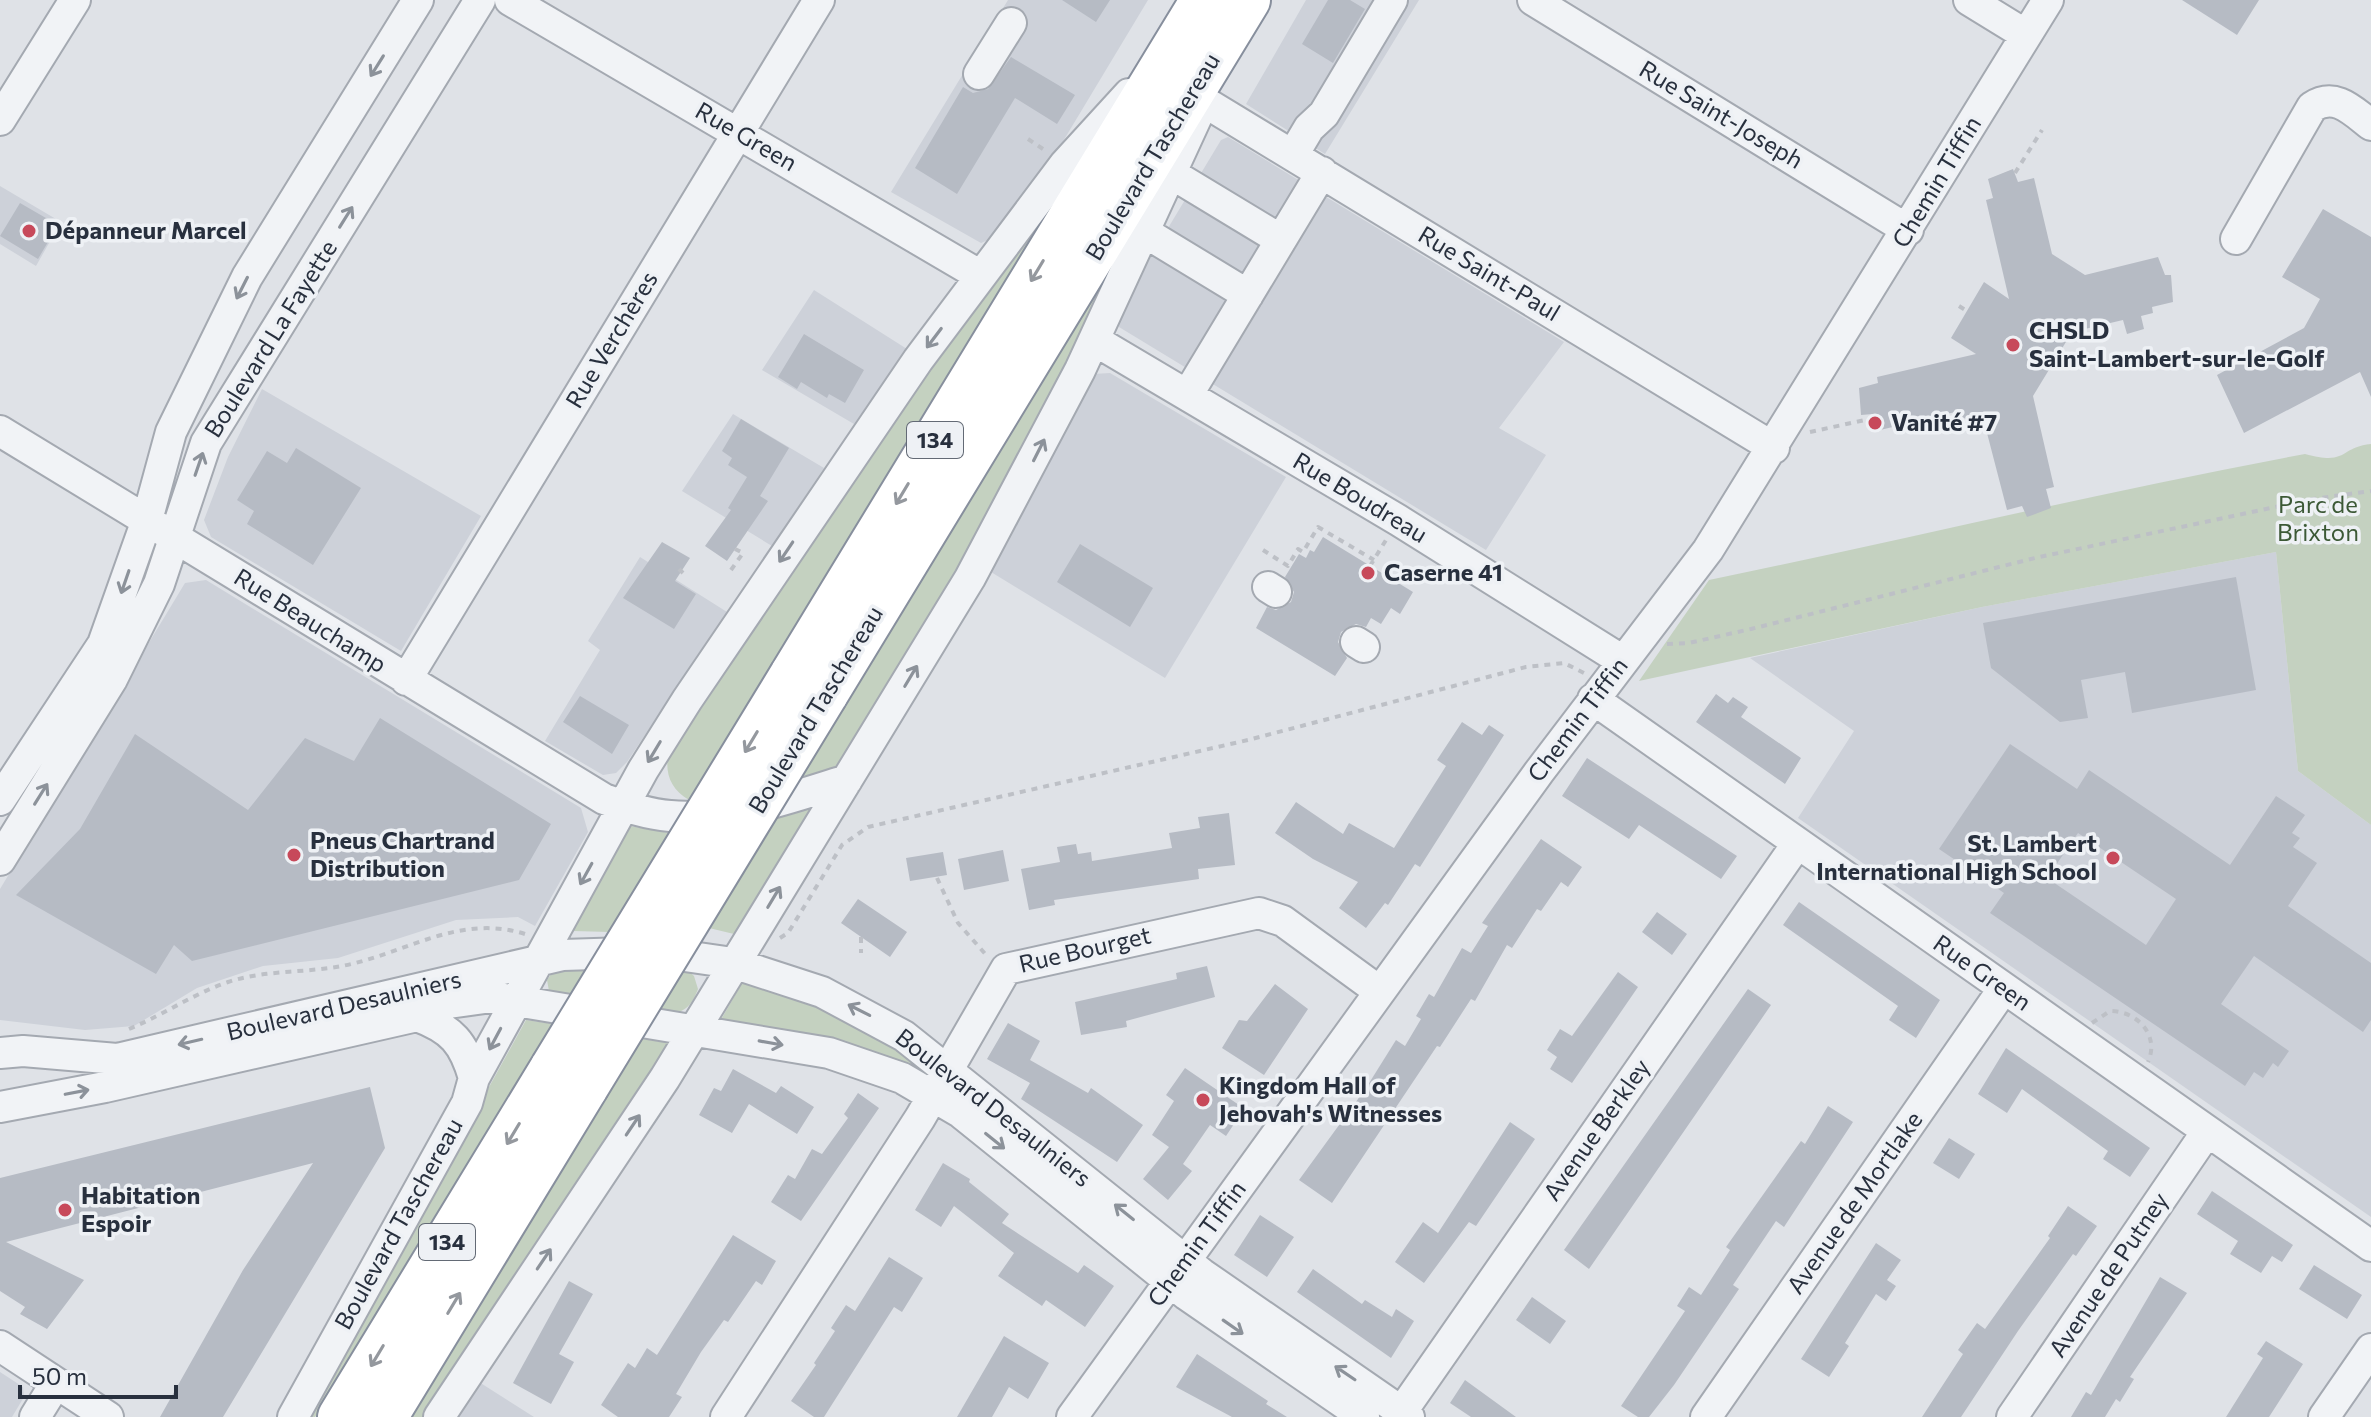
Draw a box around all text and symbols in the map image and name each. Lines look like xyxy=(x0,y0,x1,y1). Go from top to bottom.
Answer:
street label: Boulevard Taschereau xyxy=(1078,47,1225,265)
street label: Rue Saint-Joseph xyxy=(1635,53,1809,174)
one-way arrow xyxy=(369,54,385,77)
street label: Rue Green xyxy=(691,95,803,176)
street label: Chemin Tiffin xyxy=(1885,110,1986,252)
one-way arrow xyxy=(338,206,354,229)
place label: Dépanneur Marcel xyxy=(45,215,247,244)
street label: Rue Saint-Paul xyxy=(1414,219,1566,326)
marker: Dépanneur Marcel xyxy=(20,222,38,240)
street label: Boulevard La Fayette xyxy=(197,234,342,442)
one-way arrow xyxy=(1029,259,1045,282)
street label: Rue Verchères xyxy=(559,266,663,413)
one-way arrow xyxy=(234,276,249,300)
place label: CHSLD Saint-Lambert-sur-le-Golf xyxy=(2029,315,2324,372)
one-way arrow xyxy=(926,327,943,349)
marker: CHSLD Saint-Lambert-sur-le-Golf xyxy=(2004,336,2022,354)
place label: Vanité #7 xyxy=(1891,407,1997,436)
marker: Vanité #7 xyxy=(1866,414,1884,432)
road number: 134 xyxy=(907,422,963,458)
one-way arrow xyxy=(1032,439,1048,462)
street label: Rue Boudreau xyxy=(1288,445,1433,548)
one-way arrow xyxy=(192,451,207,476)
one-way arrow xyxy=(894,482,910,505)
park label: Parc de Brixton xyxy=(2277,489,2359,546)
one-way arrow xyxy=(778,540,794,563)
place label: Caserne 41 xyxy=(1384,557,1503,586)
street label: Rue Beauchamp xyxy=(229,561,392,678)
marker: Caserne 41 xyxy=(1359,564,1377,582)
one-way arrow xyxy=(116,569,131,594)
street label: Boulevard Taschereau xyxy=(741,600,888,818)
street label: Chemin Tiffin xyxy=(1521,651,1633,787)
one-way arrow xyxy=(903,665,919,688)
one-way arrow xyxy=(743,730,759,753)
one-way arrow xyxy=(646,740,662,763)
one-way arrow xyxy=(33,783,49,806)
place label: Pneus Chartrand Distribution xyxy=(310,825,495,882)
place label: St. Lambert International High School xyxy=(1816,828,2097,885)
marker: Pneus Chartrand Distribution xyxy=(285,846,303,864)
marker: St. Lambert International High School xyxy=(2104,849,2122,867)
one-way arrow xyxy=(577,862,593,885)
one-way arrow xyxy=(766,886,782,909)
street label: Rue Bourget xyxy=(1016,919,1154,978)
street label: Rue Green xyxy=(1928,928,2037,1016)
street label: Boulevard Desaulniers xyxy=(224,963,464,1046)
one-way arrow xyxy=(848,1002,872,1017)
street label: Boulevard Desaulniers xyxy=(890,1022,1097,1192)
one-way arrow xyxy=(487,1027,502,1051)
one-way arrow xyxy=(178,1035,203,1050)
one-way arrow xyxy=(757,1036,783,1051)
street label: Avenue Berkley xyxy=(1536,1053,1655,1206)
place label: Kingdom Hall of Jehovah's Witnesses xyxy=(1219,1070,1442,1127)
one-way arrow xyxy=(63,1084,89,1099)
marker: Kingdom Hall of Jehovah's Witnesses xyxy=(1194,1091,1212,1109)
street label: Avenue de Mortlake xyxy=(1780,1105,1928,1299)
street label: Boulevard Taschereau xyxy=(328,1113,468,1334)
one-way arrow xyxy=(625,1115,641,1137)
one-way arrow xyxy=(504,1122,520,1145)
one-way arrow xyxy=(984,1132,1005,1150)
street label: Chemin Tiffin xyxy=(1140,1175,1251,1312)
place label: Habitation Espoir xyxy=(81,1180,200,1237)
street label: Avenue de Putney xyxy=(2042,1186,2174,1362)
marker: Habitation Espoir xyxy=(56,1201,74,1219)
one-way arrow xyxy=(1114,1203,1135,1220)
road number: 134 xyxy=(419,1224,475,1260)
one-way arrow xyxy=(536,1248,552,1270)
one-way arrow xyxy=(447,1292,463,1315)
one-way arrow xyxy=(1222,1319,1244,1335)
one-way arrow xyxy=(369,1344,385,1367)
scale bar xyxy=(20,1349,176,1399)
text: 50 m xyxy=(32,1361,87,1390)
one-way arrow xyxy=(1335,1365,1357,1381)

